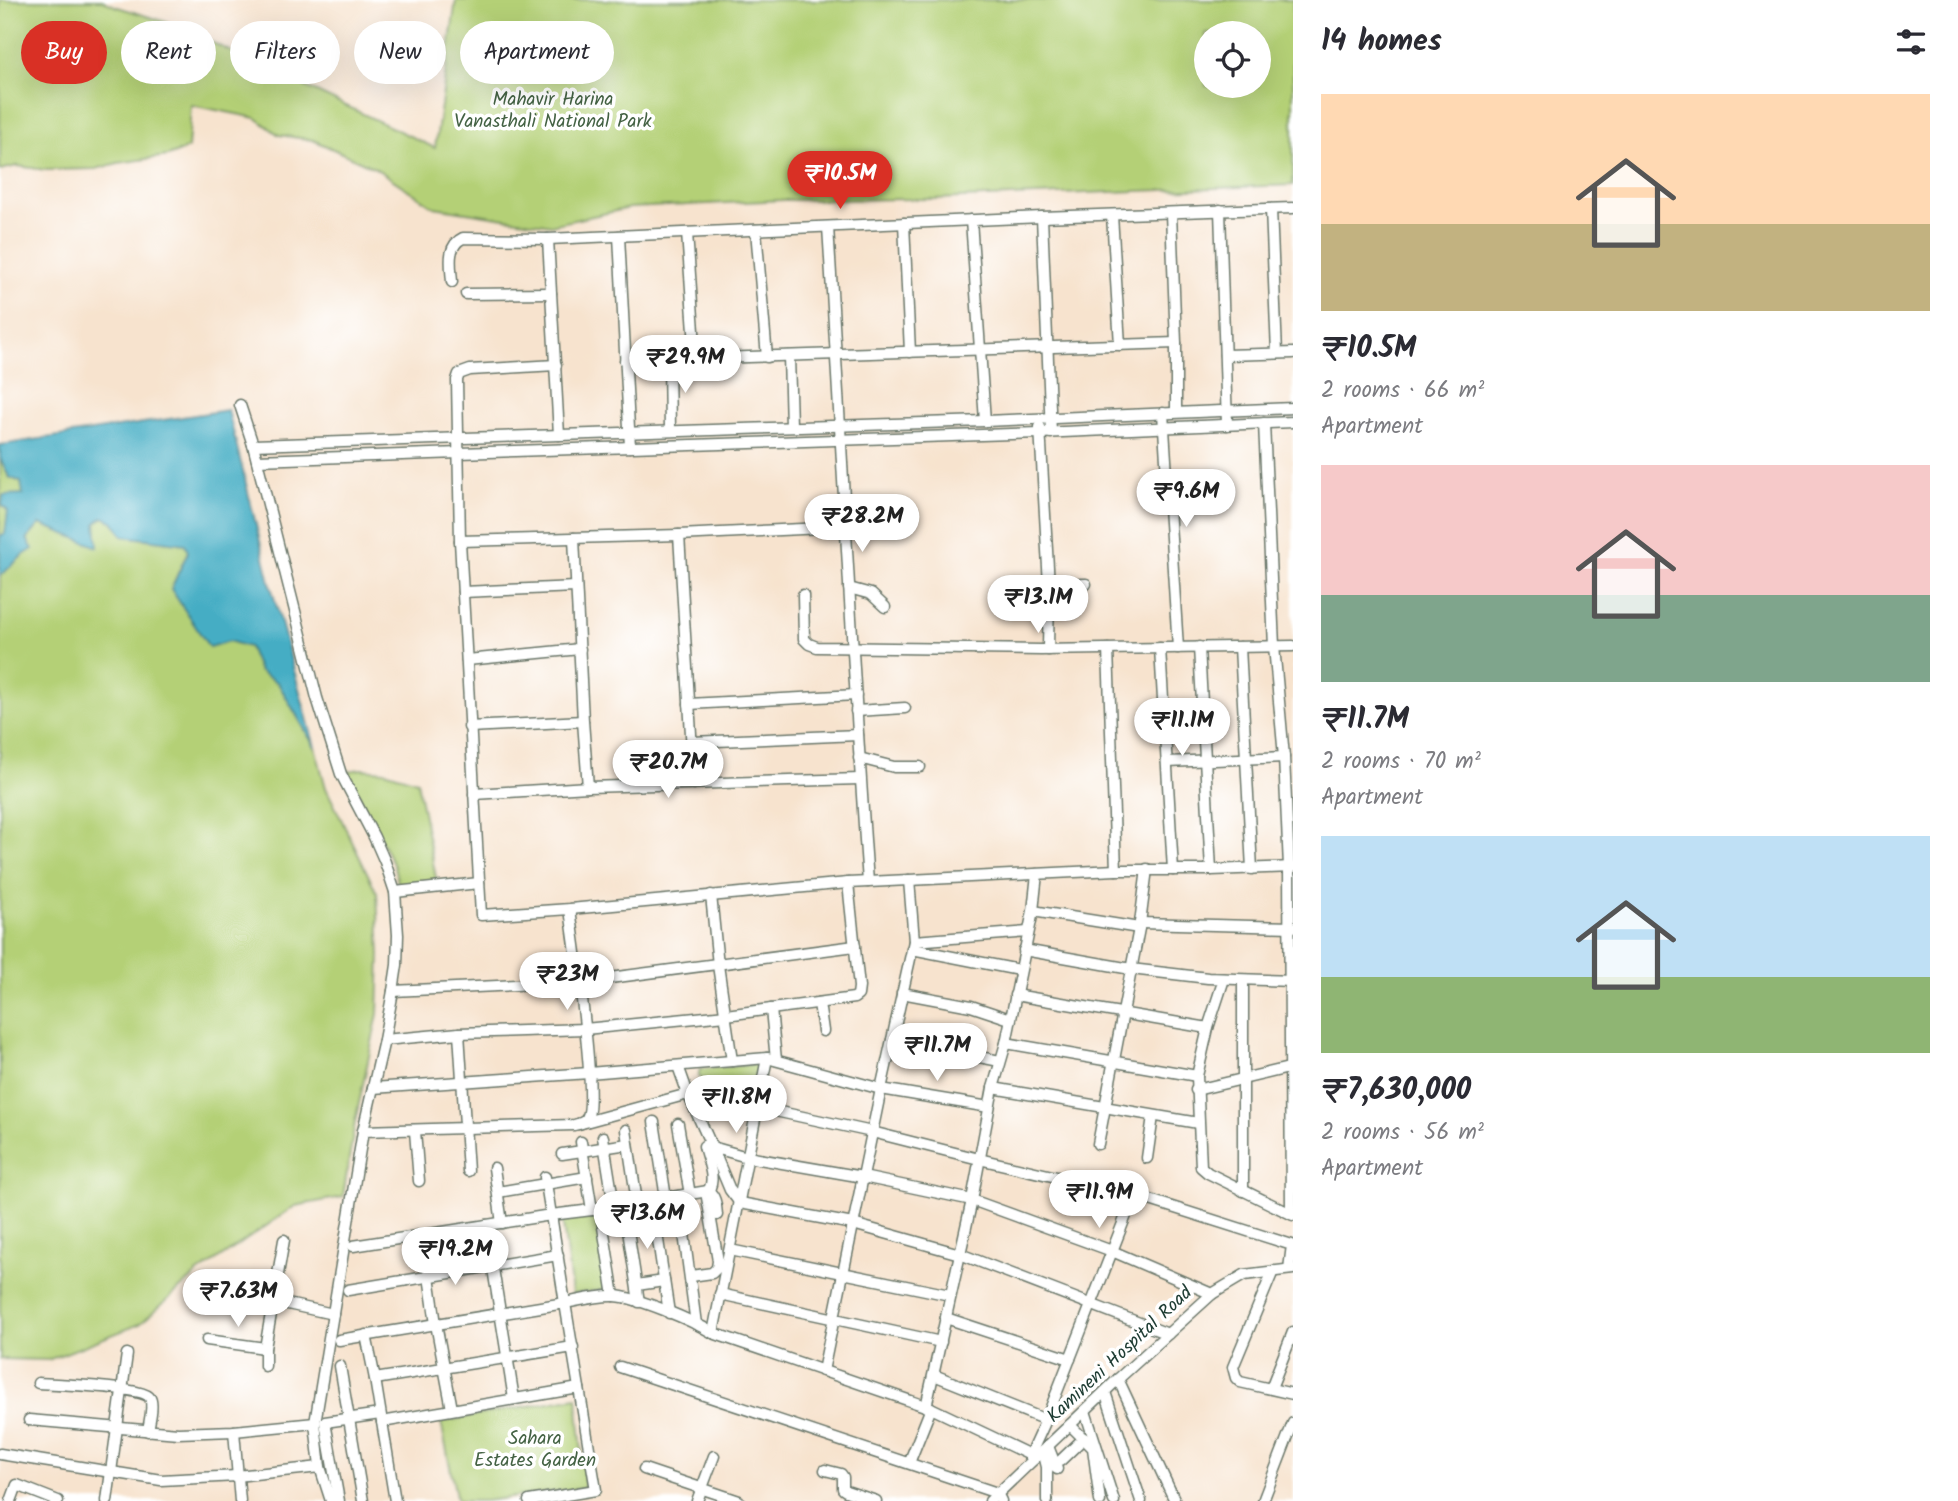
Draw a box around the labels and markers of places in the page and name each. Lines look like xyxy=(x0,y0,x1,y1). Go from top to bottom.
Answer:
pin: ₹10.5M xyxy=(783,152,897,211)
pin: ₹29.9M xyxy=(628,336,742,395)
pin: ₹9.6M xyxy=(1137,470,1235,529)
pin: ₹28.2M xyxy=(805,494,919,554)
pin: ₹13.1M xyxy=(981,576,1095,635)
pin: ₹11.1M xyxy=(1125,698,1239,758)
pin: ₹20.7M xyxy=(611,740,725,800)
pin: ₹23M xyxy=(526,953,608,1012)
pin: ₹11.7M xyxy=(880,1024,994,1083)
pin: ₹11.8M xyxy=(679,1076,793,1135)
pin: ₹11.9M xyxy=(1042,1170,1156,1230)
pin: ₹13.6M xyxy=(590,1192,704,1251)
pin: ₹19.2M xyxy=(398,1228,512,1287)
pin: ₹7.63M xyxy=(181,1270,295,1329)

